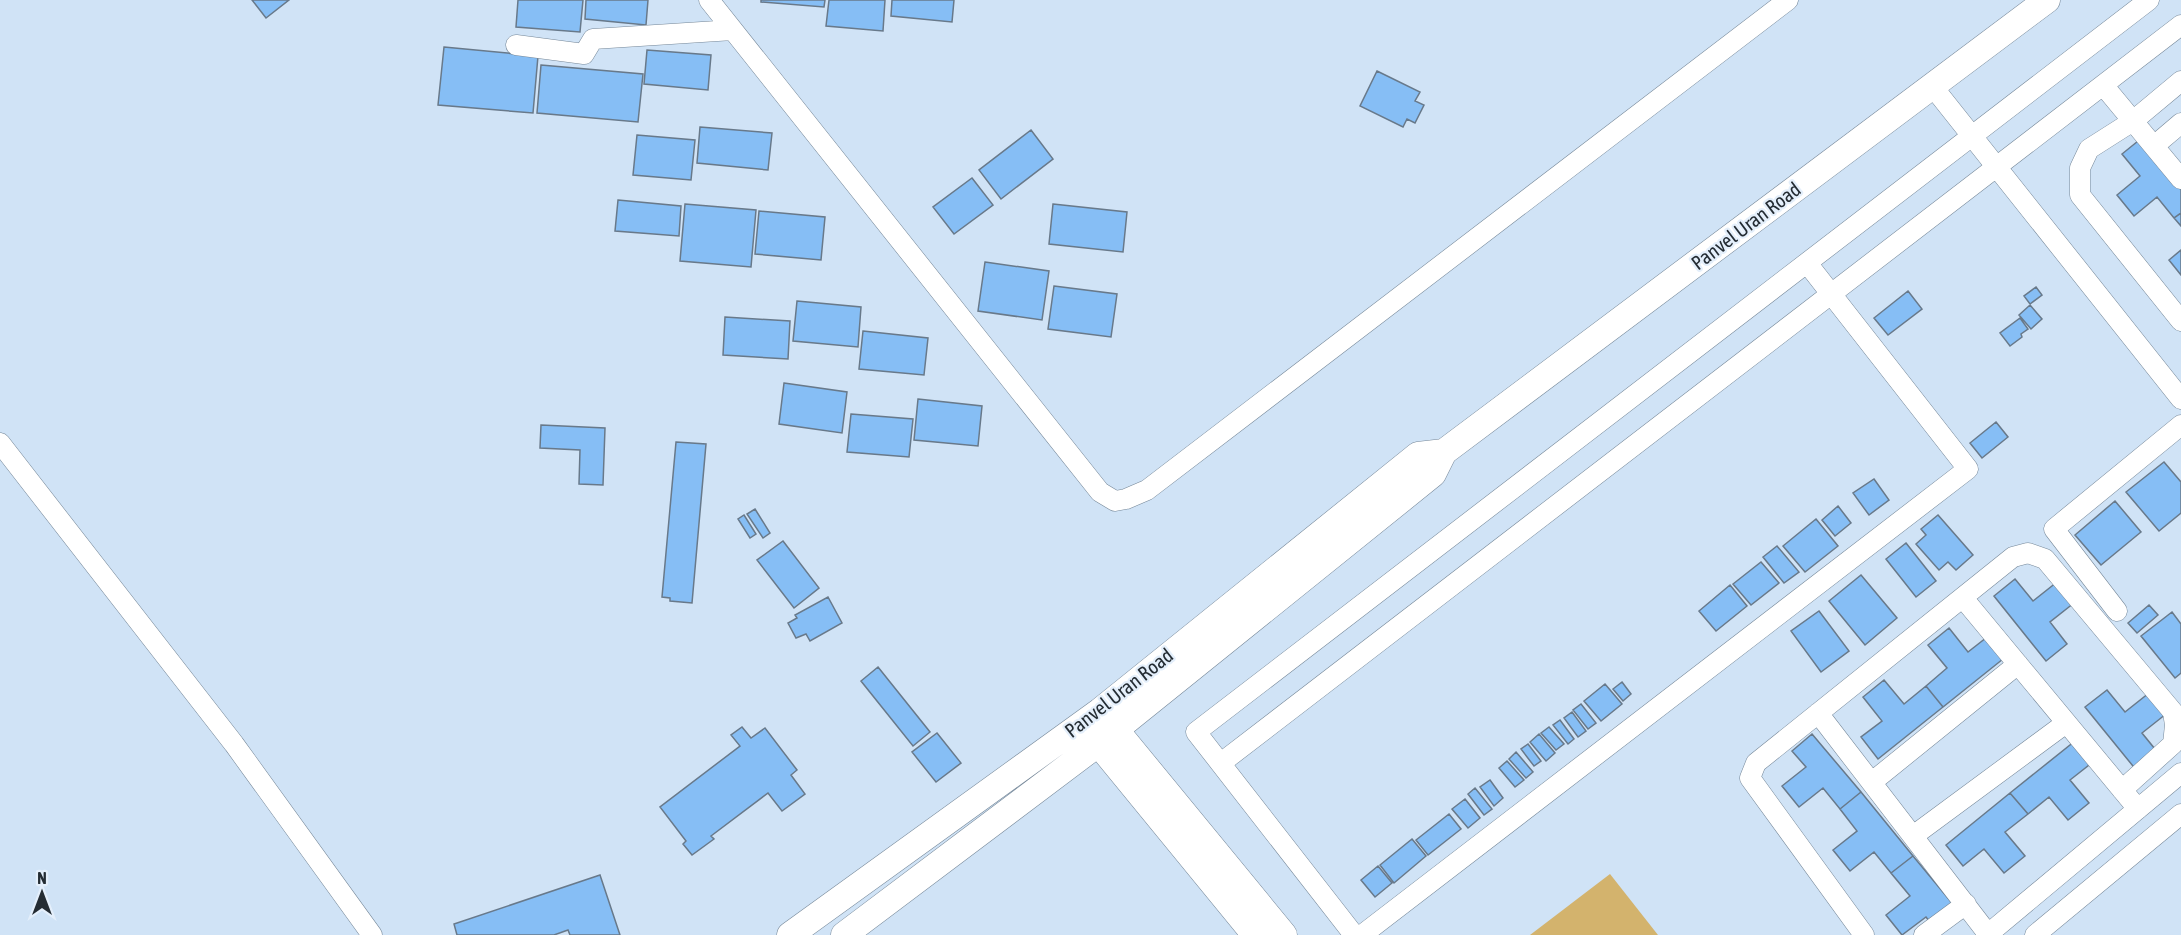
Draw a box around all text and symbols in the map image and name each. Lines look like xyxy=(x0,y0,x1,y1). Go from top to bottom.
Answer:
street label: Panvel Uran Road xyxy=(1687,177,1805,274)
street label: Panvel Uran Road xyxy=(1060,643,1177,742)
north arrow xyxy=(12,863,72,923)
text: N xyxy=(37,869,47,887)

